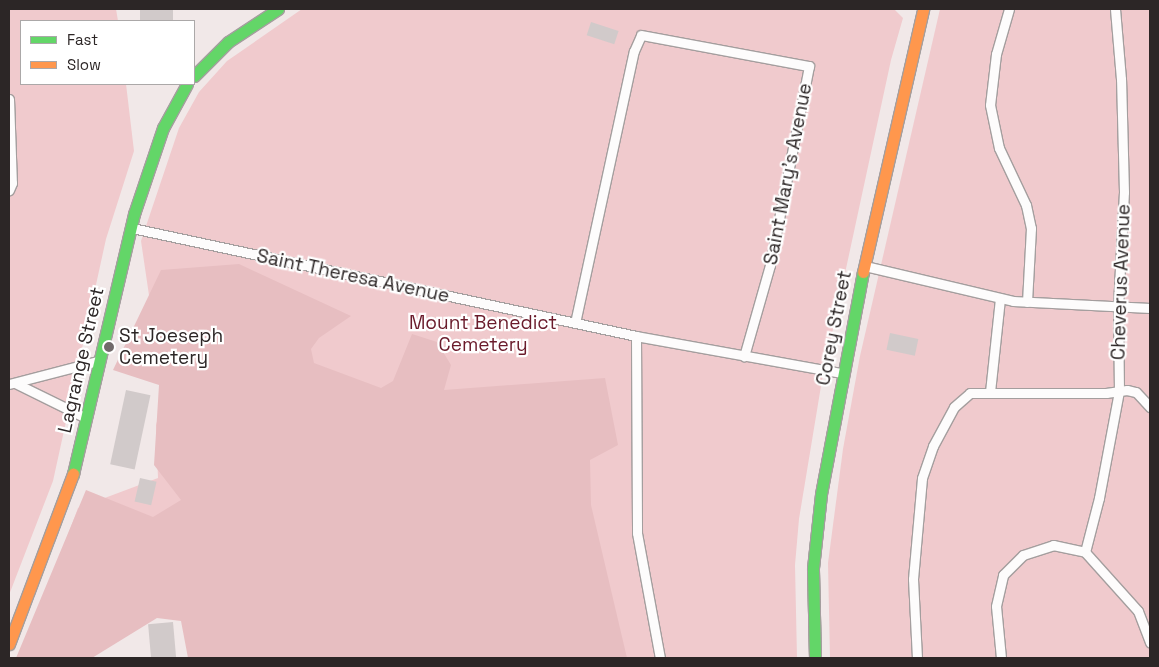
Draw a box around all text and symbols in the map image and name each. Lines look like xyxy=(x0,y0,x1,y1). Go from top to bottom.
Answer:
legend xyxy=(20,20,195,85)
text: Fast xyxy=(67,30,98,49)
text: Slow xyxy=(67,55,101,74)
street label: Saint Mary's Avenue xyxy=(759,81,817,267)
street label: Cheverus Avenue xyxy=(1107,203,1135,361)
street label: Saint Theresa Avenue xyxy=(254,244,452,308)
street label: Corey Street xyxy=(812,269,856,387)
street label: Lagrange Street xyxy=(53,285,109,435)
park label: Mount Benedict Cemetery xyxy=(409,312,557,356)
place label: St Joeseph Cemetery xyxy=(119,325,223,369)
marker: St Joeseph Cemetery xyxy=(103,341,115,353)

